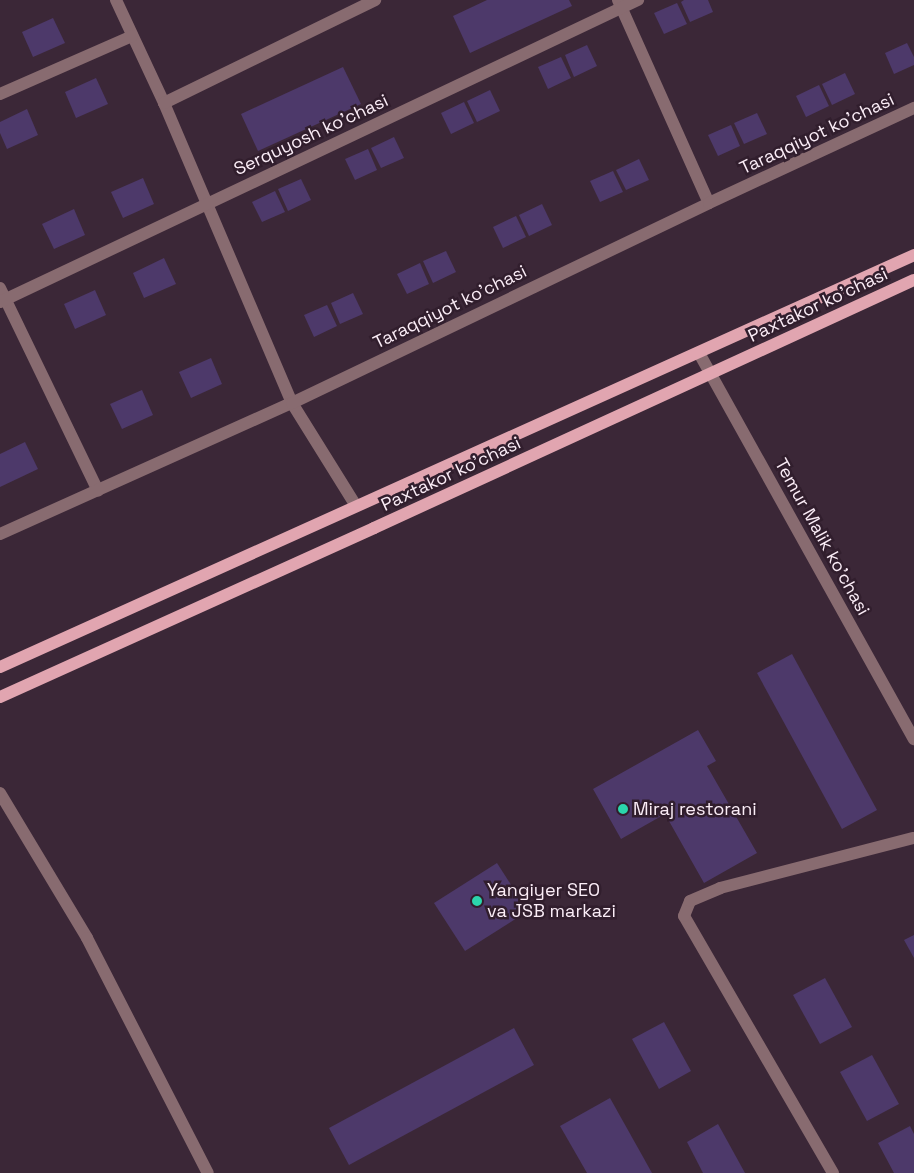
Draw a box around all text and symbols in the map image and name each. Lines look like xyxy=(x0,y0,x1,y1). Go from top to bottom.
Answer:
street label: Taraqqiyot ko'chasi xyxy=(736,89,898,179)
street label: Serquyosh ko'chasi xyxy=(230,90,392,180)
street label: Taraqqiyot ko'chasi xyxy=(370,260,530,354)
street label: Paxtakor ko'chasi xyxy=(745,263,891,347)
street label: Paxtakor ko'chasi xyxy=(378,432,524,516)
street label: Temur Malik ko'chasi xyxy=(770,455,874,619)
place label: Miraj restorani xyxy=(633,798,757,820)
marker: Miraj restorani xyxy=(617,803,629,815)
place label: Yangiyer SEO va JSB markazi xyxy=(487,880,616,922)
marker: Yangiyer SEO va JSB markazi xyxy=(471,895,483,907)

